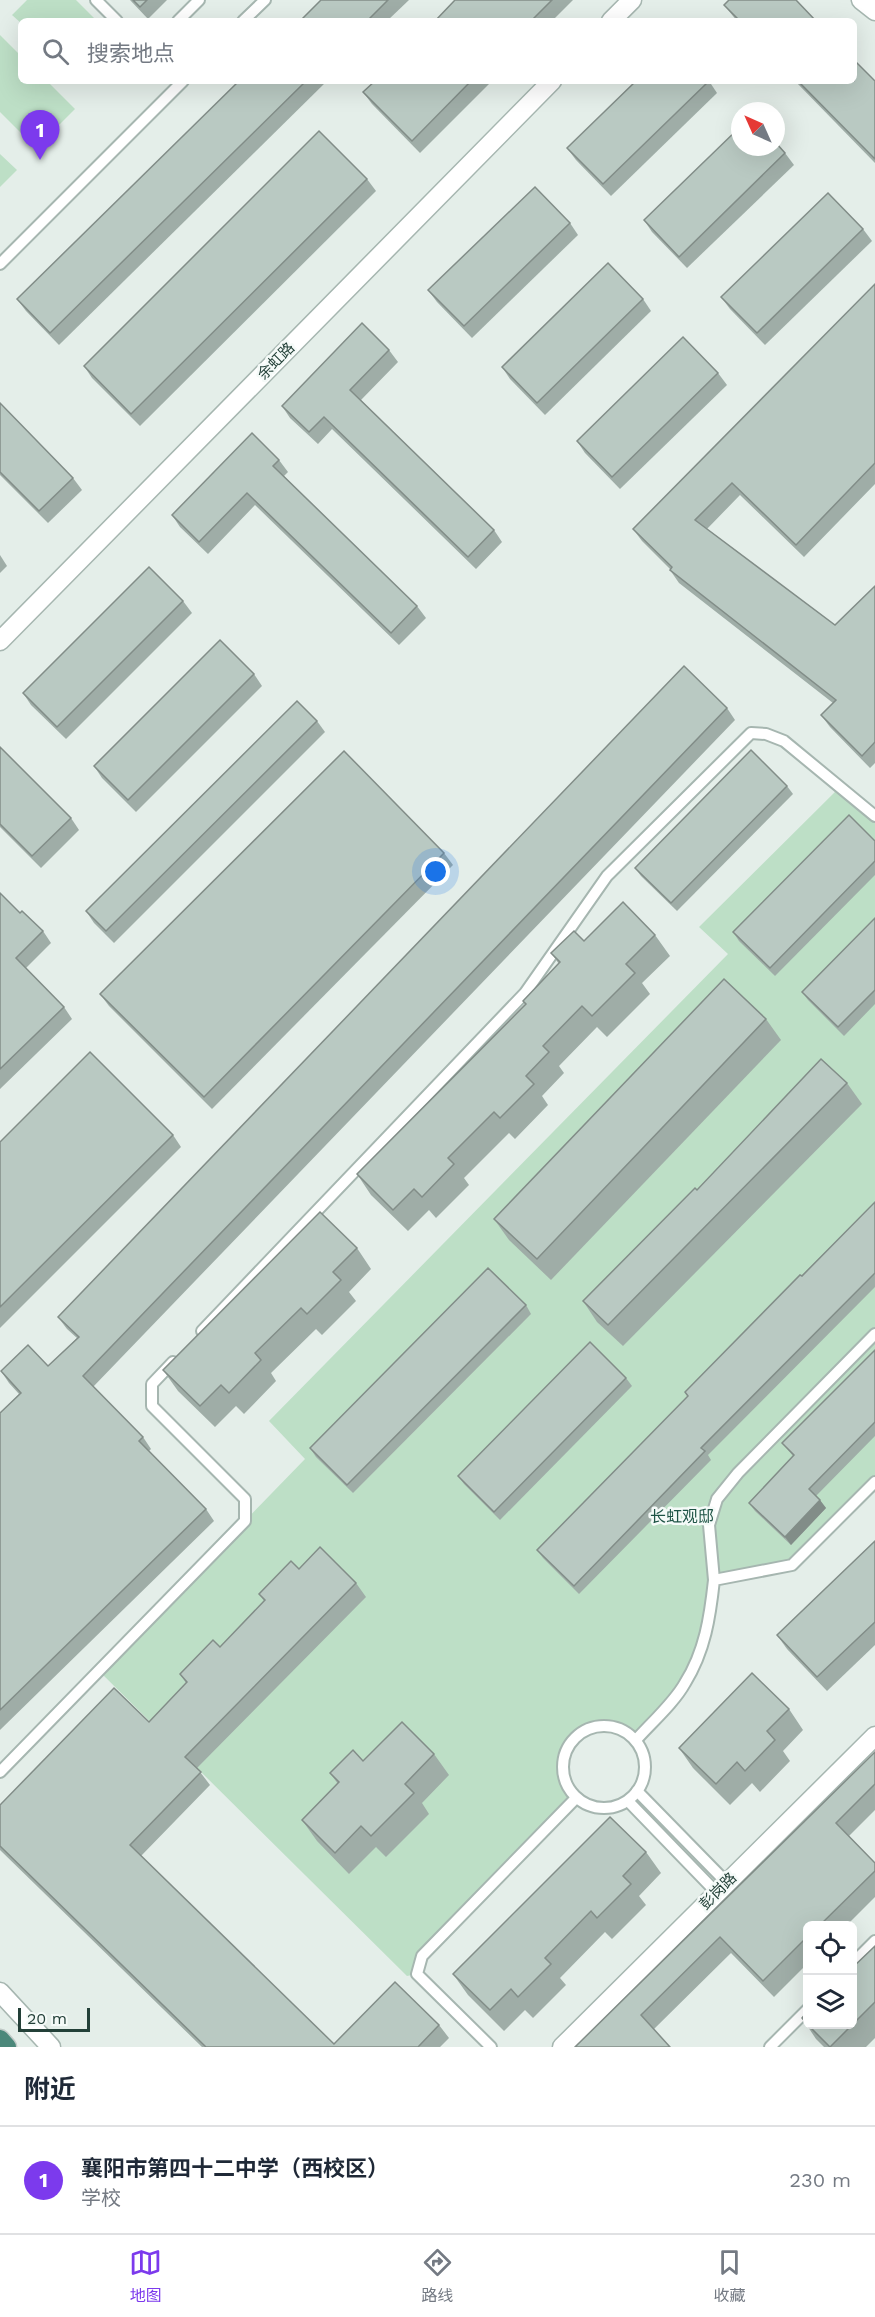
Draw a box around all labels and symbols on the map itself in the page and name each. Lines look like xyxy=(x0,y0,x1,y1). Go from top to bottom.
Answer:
north arrow xyxy=(731,102,785,156)
pin: 1 xyxy=(20,110,60,160)
street label: 余虹路 xyxy=(254,339,298,383)
your location xyxy=(421,857,450,886)
district label: 长虹观邸 xyxy=(650,1507,714,1526)
street label: 彭岗路 xyxy=(696,1869,740,1913)
scale bar xyxy=(18,2005,90,2032)

